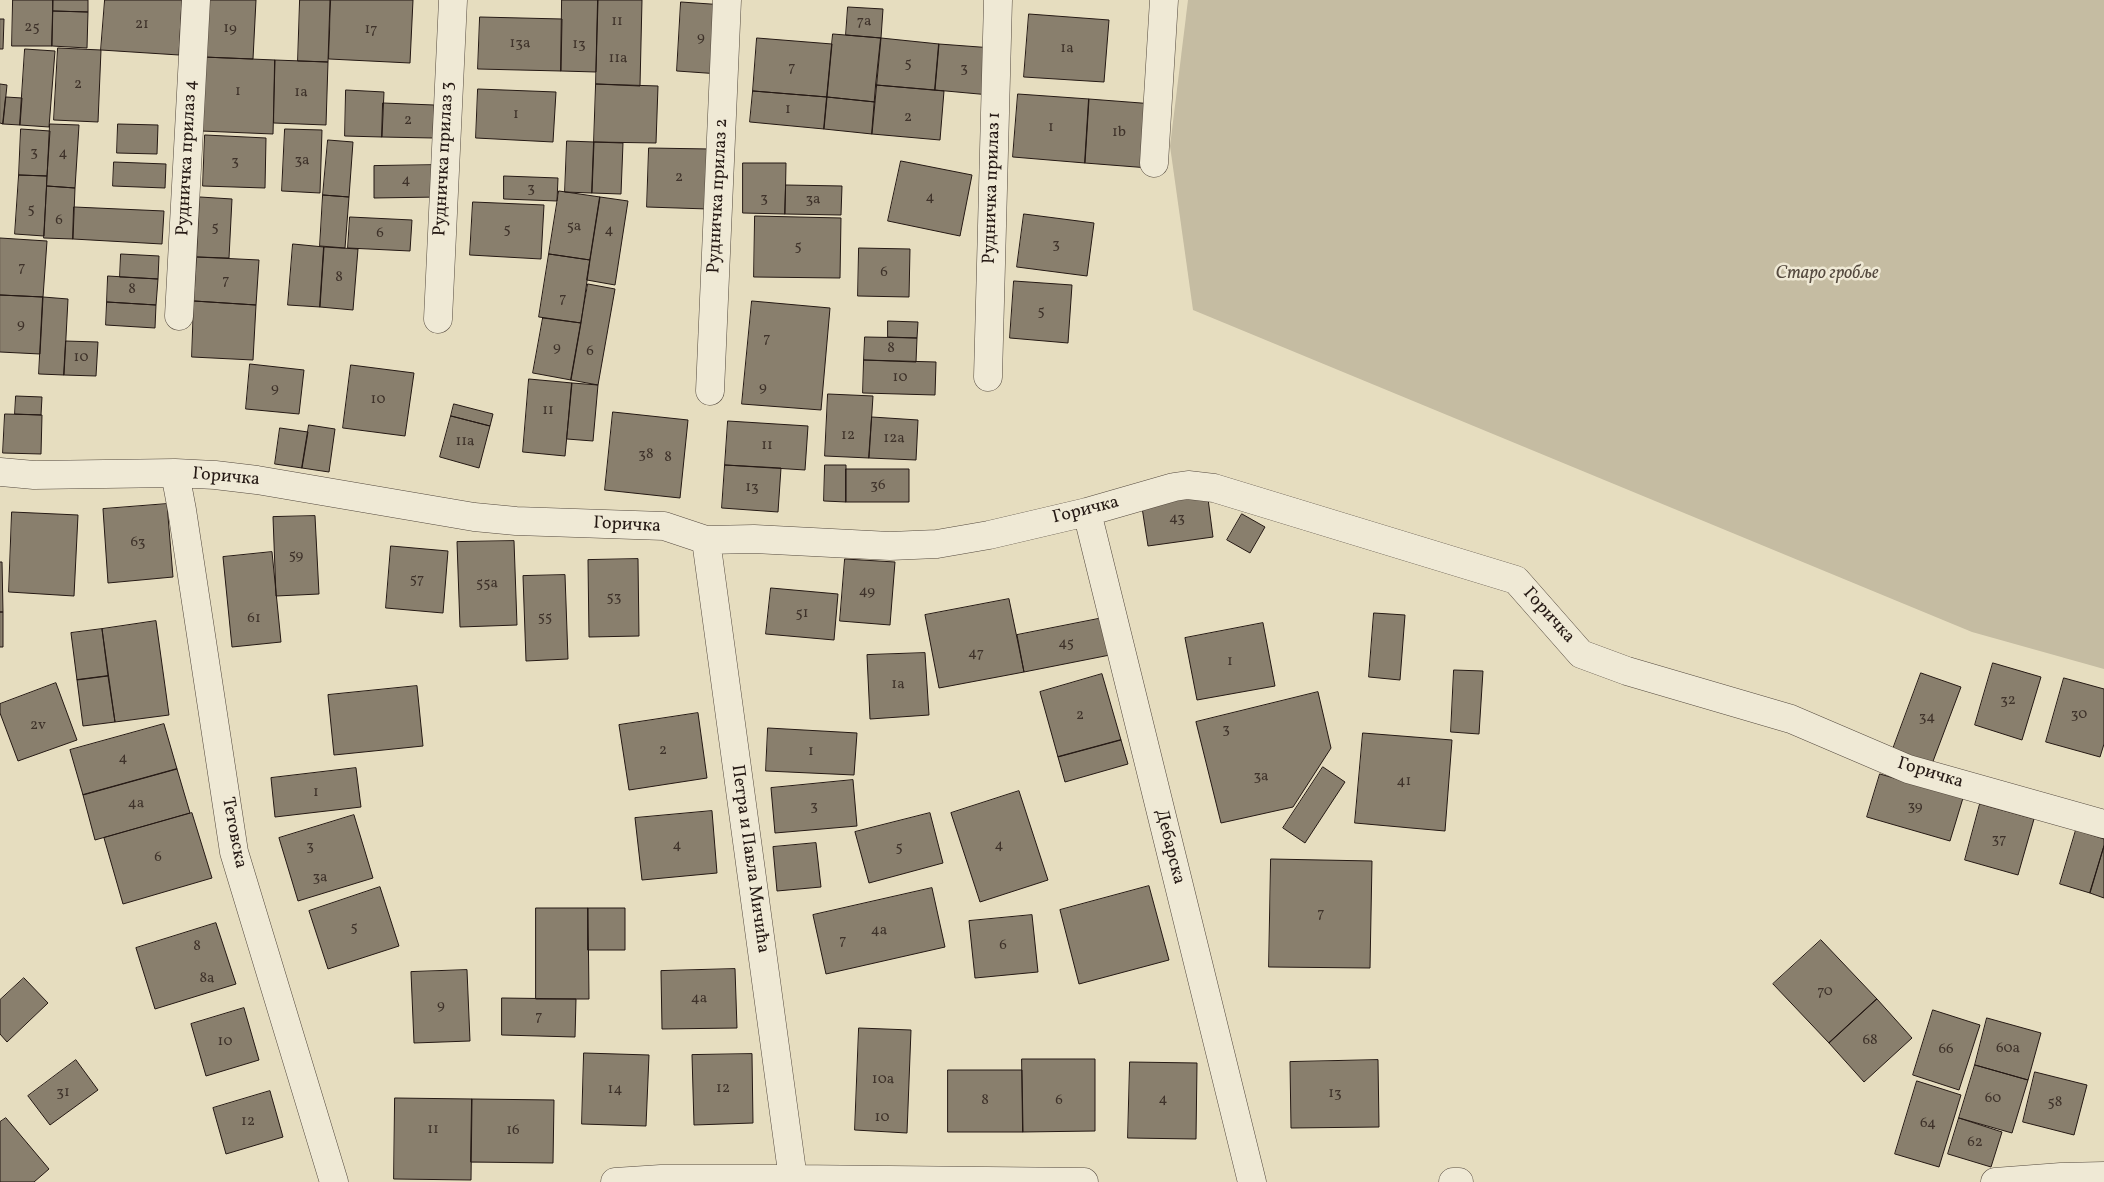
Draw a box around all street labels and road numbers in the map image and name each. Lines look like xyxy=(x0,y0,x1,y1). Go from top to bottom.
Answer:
street label: Рудничка прилаз 4 xyxy=(173,79,203,237)
street label: Рудничка прилаз 3 xyxy=(430,81,460,237)
street label: Рудничка прилаз 1 xyxy=(980,111,1006,265)
street label: Рудничка прилаз 2 xyxy=(704,118,734,274)
street label: Горичка xyxy=(191,464,261,492)
street label: Горичка xyxy=(1050,492,1122,530)
street label: Горичка xyxy=(593,513,661,539)
street label: Горичка xyxy=(1517,584,1579,648)
street label: Горичка xyxy=(1894,754,1966,794)
street label: Петра и Павла Мичића xyxy=(725,763,773,955)
street label: Тетовска xyxy=(216,796,250,870)
street label: Дебарска xyxy=(1149,807,1189,887)

